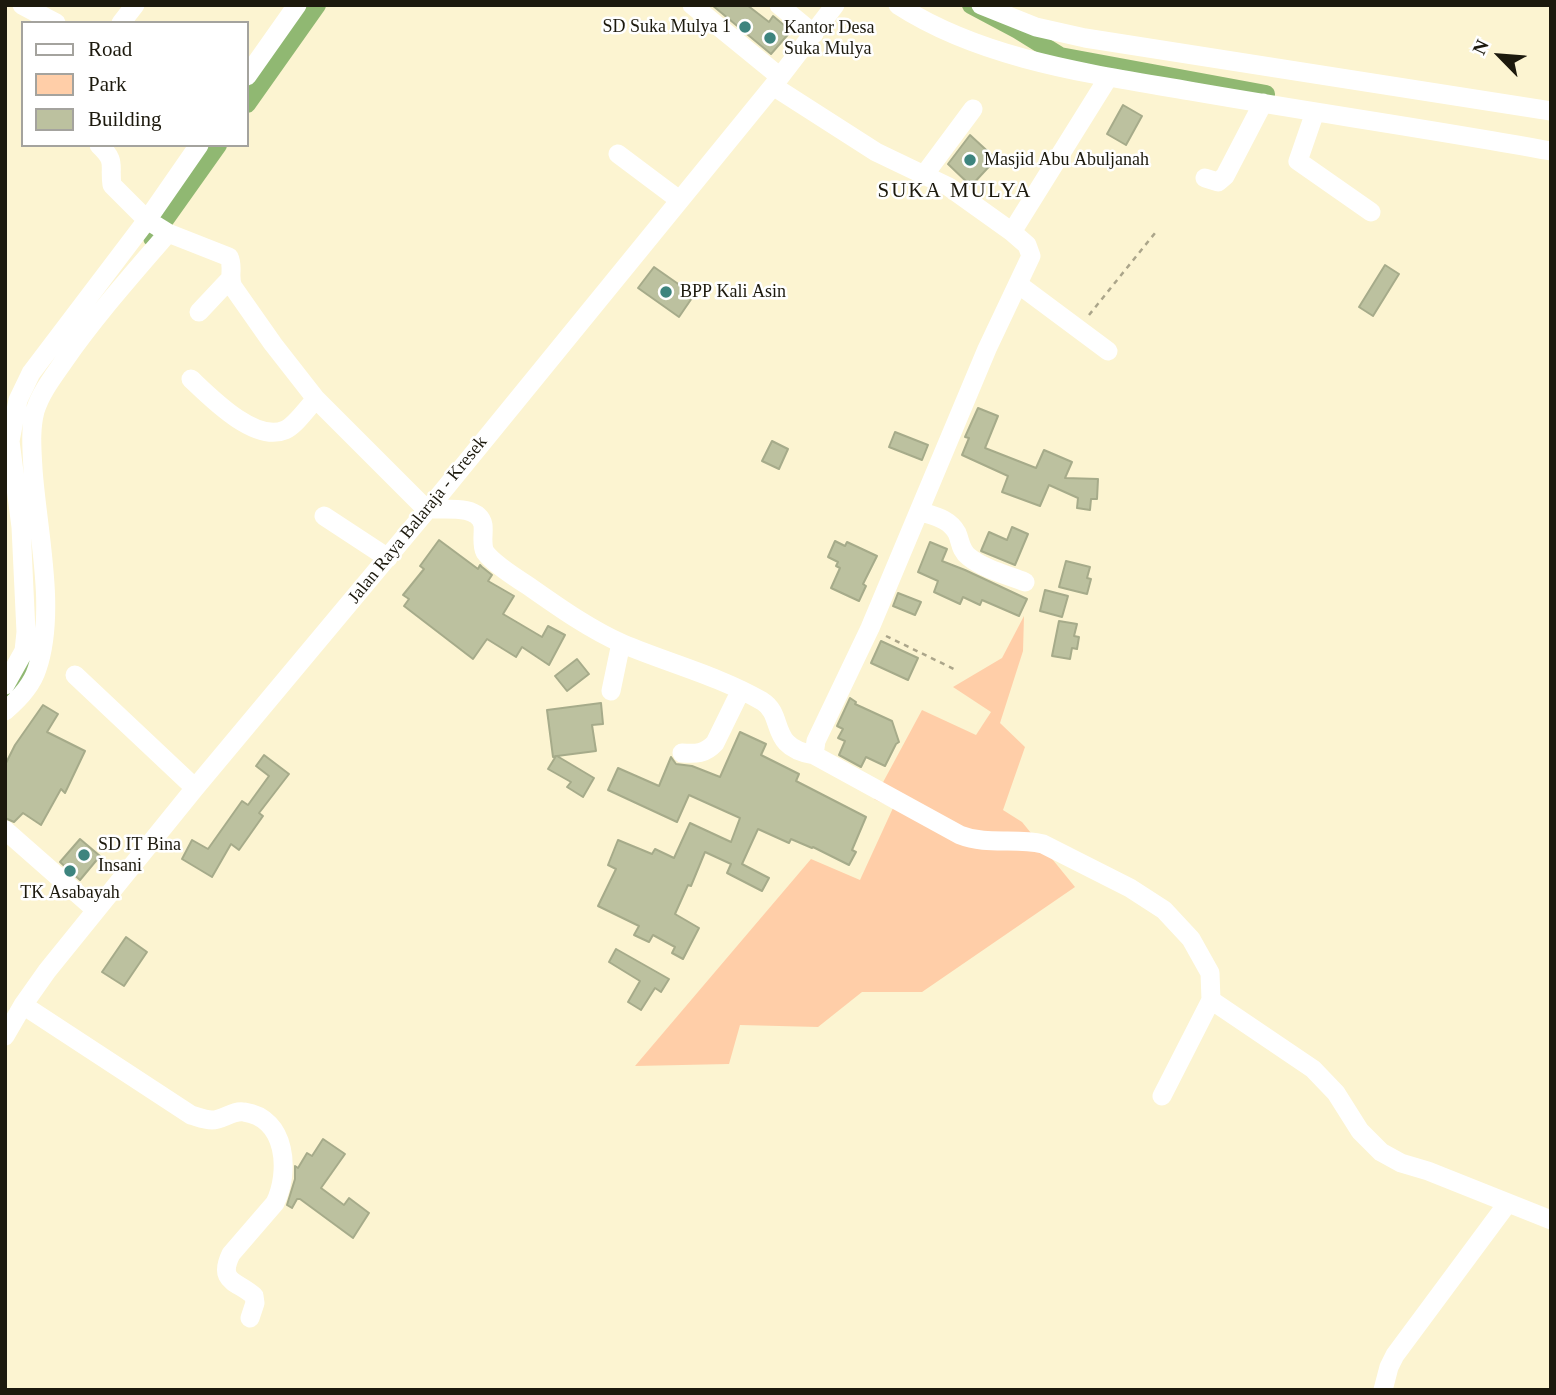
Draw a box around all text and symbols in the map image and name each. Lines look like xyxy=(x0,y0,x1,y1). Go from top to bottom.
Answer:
place label: SD Suka Mulya 1 xyxy=(602,16,731,38)
place label: Kantor Desa Suka Mulya xyxy=(784,17,874,60)
marker: SD Suka Mulya 1 xyxy=(737,19,753,35)
legend xyxy=(21,21,248,147)
north arrow xyxy=(1465,21,1535,91)
marker: Kantor Desa Suka Mulya xyxy=(762,30,778,46)
text: N xyxy=(1468,36,1493,58)
text: Road xyxy=(88,37,132,61)
text: Park xyxy=(88,72,127,96)
text: Building xyxy=(88,107,162,131)
place label: Masjid Abu Abuljanah xyxy=(984,149,1149,171)
marker: Masjid Abu Abuljanah xyxy=(962,152,978,168)
district label: SUKA MULYA xyxy=(879,178,1031,204)
place label: BPP Kali Asin xyxy=(680,281,786,303)
marker: BPP Kali Asin xyxy=(658,284,674,300)
street label: Jalan Raya Balaraja - Kresek xyxy=(344,432,492,608)
place label: SD IT Bina Insani xyxy=(98,834,181,876)
marker: SD IT Bina Insani xyxy=(76,847,92,863)
marker: TK Asabayah xyxy=(62,863,78,879)
place label: TK Asabayah xyxy=(20,882,120,904)

